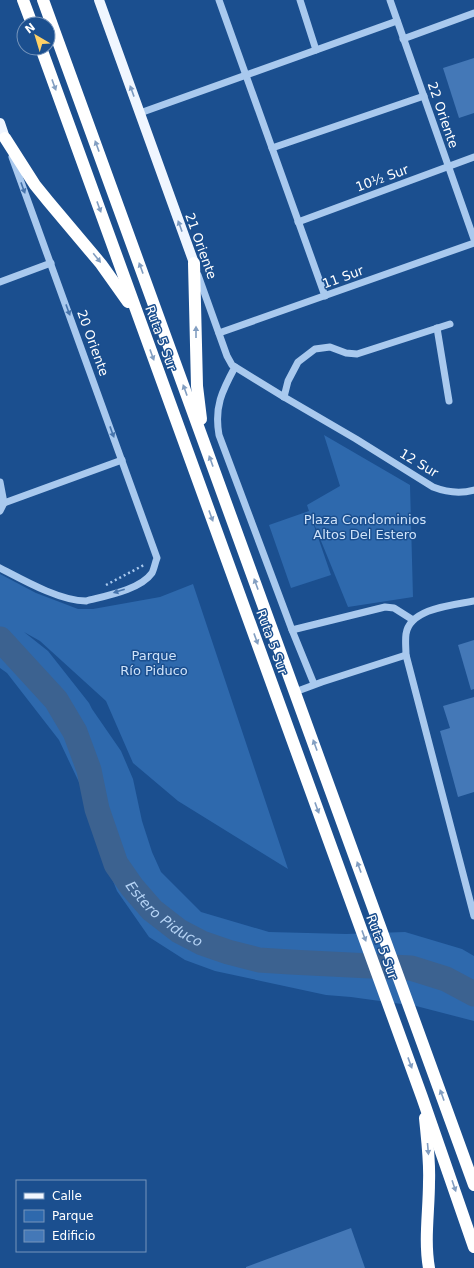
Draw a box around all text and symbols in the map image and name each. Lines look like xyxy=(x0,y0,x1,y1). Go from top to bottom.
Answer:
north arrow xyxy=(16,16,56,56)
text: N xyxy=(23,21,38,36)
one-way arrow xyxy=(52,79,58,91)
street label: 22 Oriente xyxy=(425,80,461,150)
one-way arrow xyxy=(128,85,134,97)
one-way arrow xyxy=(93,140,99,152)
street label: 10½ Sur xyxy=(354,161,411,194)
one-way arrow xyxy=(21,182,27,194)
one-way arrow xyxy=(96,201,102,213)
street label: 21 Oriente xyxy=(182,211,220,281)
one-way arrow xyxy=(177,220,183,232)
one-way arrow xyxy=(92,252,101,263)
one-way arrow xyxy=(138,262,144,274)
street label: 11 Sur xyxy=(320,262,366,291)
street label: Ruta 5 Sur xyxy=(142,303,180,373)
one-way arrow xyxy=(65,305,71,317)
street label: 20 Oriente xyxy=(74,308,112,378)
one-way arrow xyxy=(193,325,199,338)
one-way arrow xyxy=(150,349,156,361)
one-way arrow xyxy=(182,384,188,396)
one-way arrow xyxy=(109,427,115,439)
street label: 12 Sur xyxy=(397,446,442,481)
one-way arrow xyxy=(208,455,214,467)
one-way arrow xyxy=(209,511,215,523)
park label: Plaza Condominios Altos Del Estero xyxy=(304,512,427,542)
one-way arrow xyxy=(252,577,258,589)
one-way arrow xyxy=(113,588,125,594)
street label: Ruta 5 Sur xyxy=(253,607,291,677)
one-way arrow xyxy=(253,633,259,645)
park label: Parque Río Piduco xyxy=(120,648,188,678)
one-way arrow xyxy=(311,739,317,751)
one-way arrow xyxy=(315,803,321,815)
one-way arrow xyxy=(356,861,362,873)
water label: Estero Piduco xyxy=(122,878,205,950)
street label: Ruta 5 Sur xyxy=(363,912,401,982)
one-way arrow xyxy=(361,931,367,943)
one-way arrow xyxy=(407,1057,413,1069)
one-way arrow xyxy=(438,1089,444,1101)
one-way arrow xyxy=(424,1143,431,1155)
legend xyxy=(16,1180,146,1252)
one-way arrow xyxy=(451,1181,457,1193)
text: Calle xyxy=(52,1189,82,1203)
text: Parque xyxy=(52,1209,93,1223)
text: Edificio xyxy=(52,1229,95,1243)

